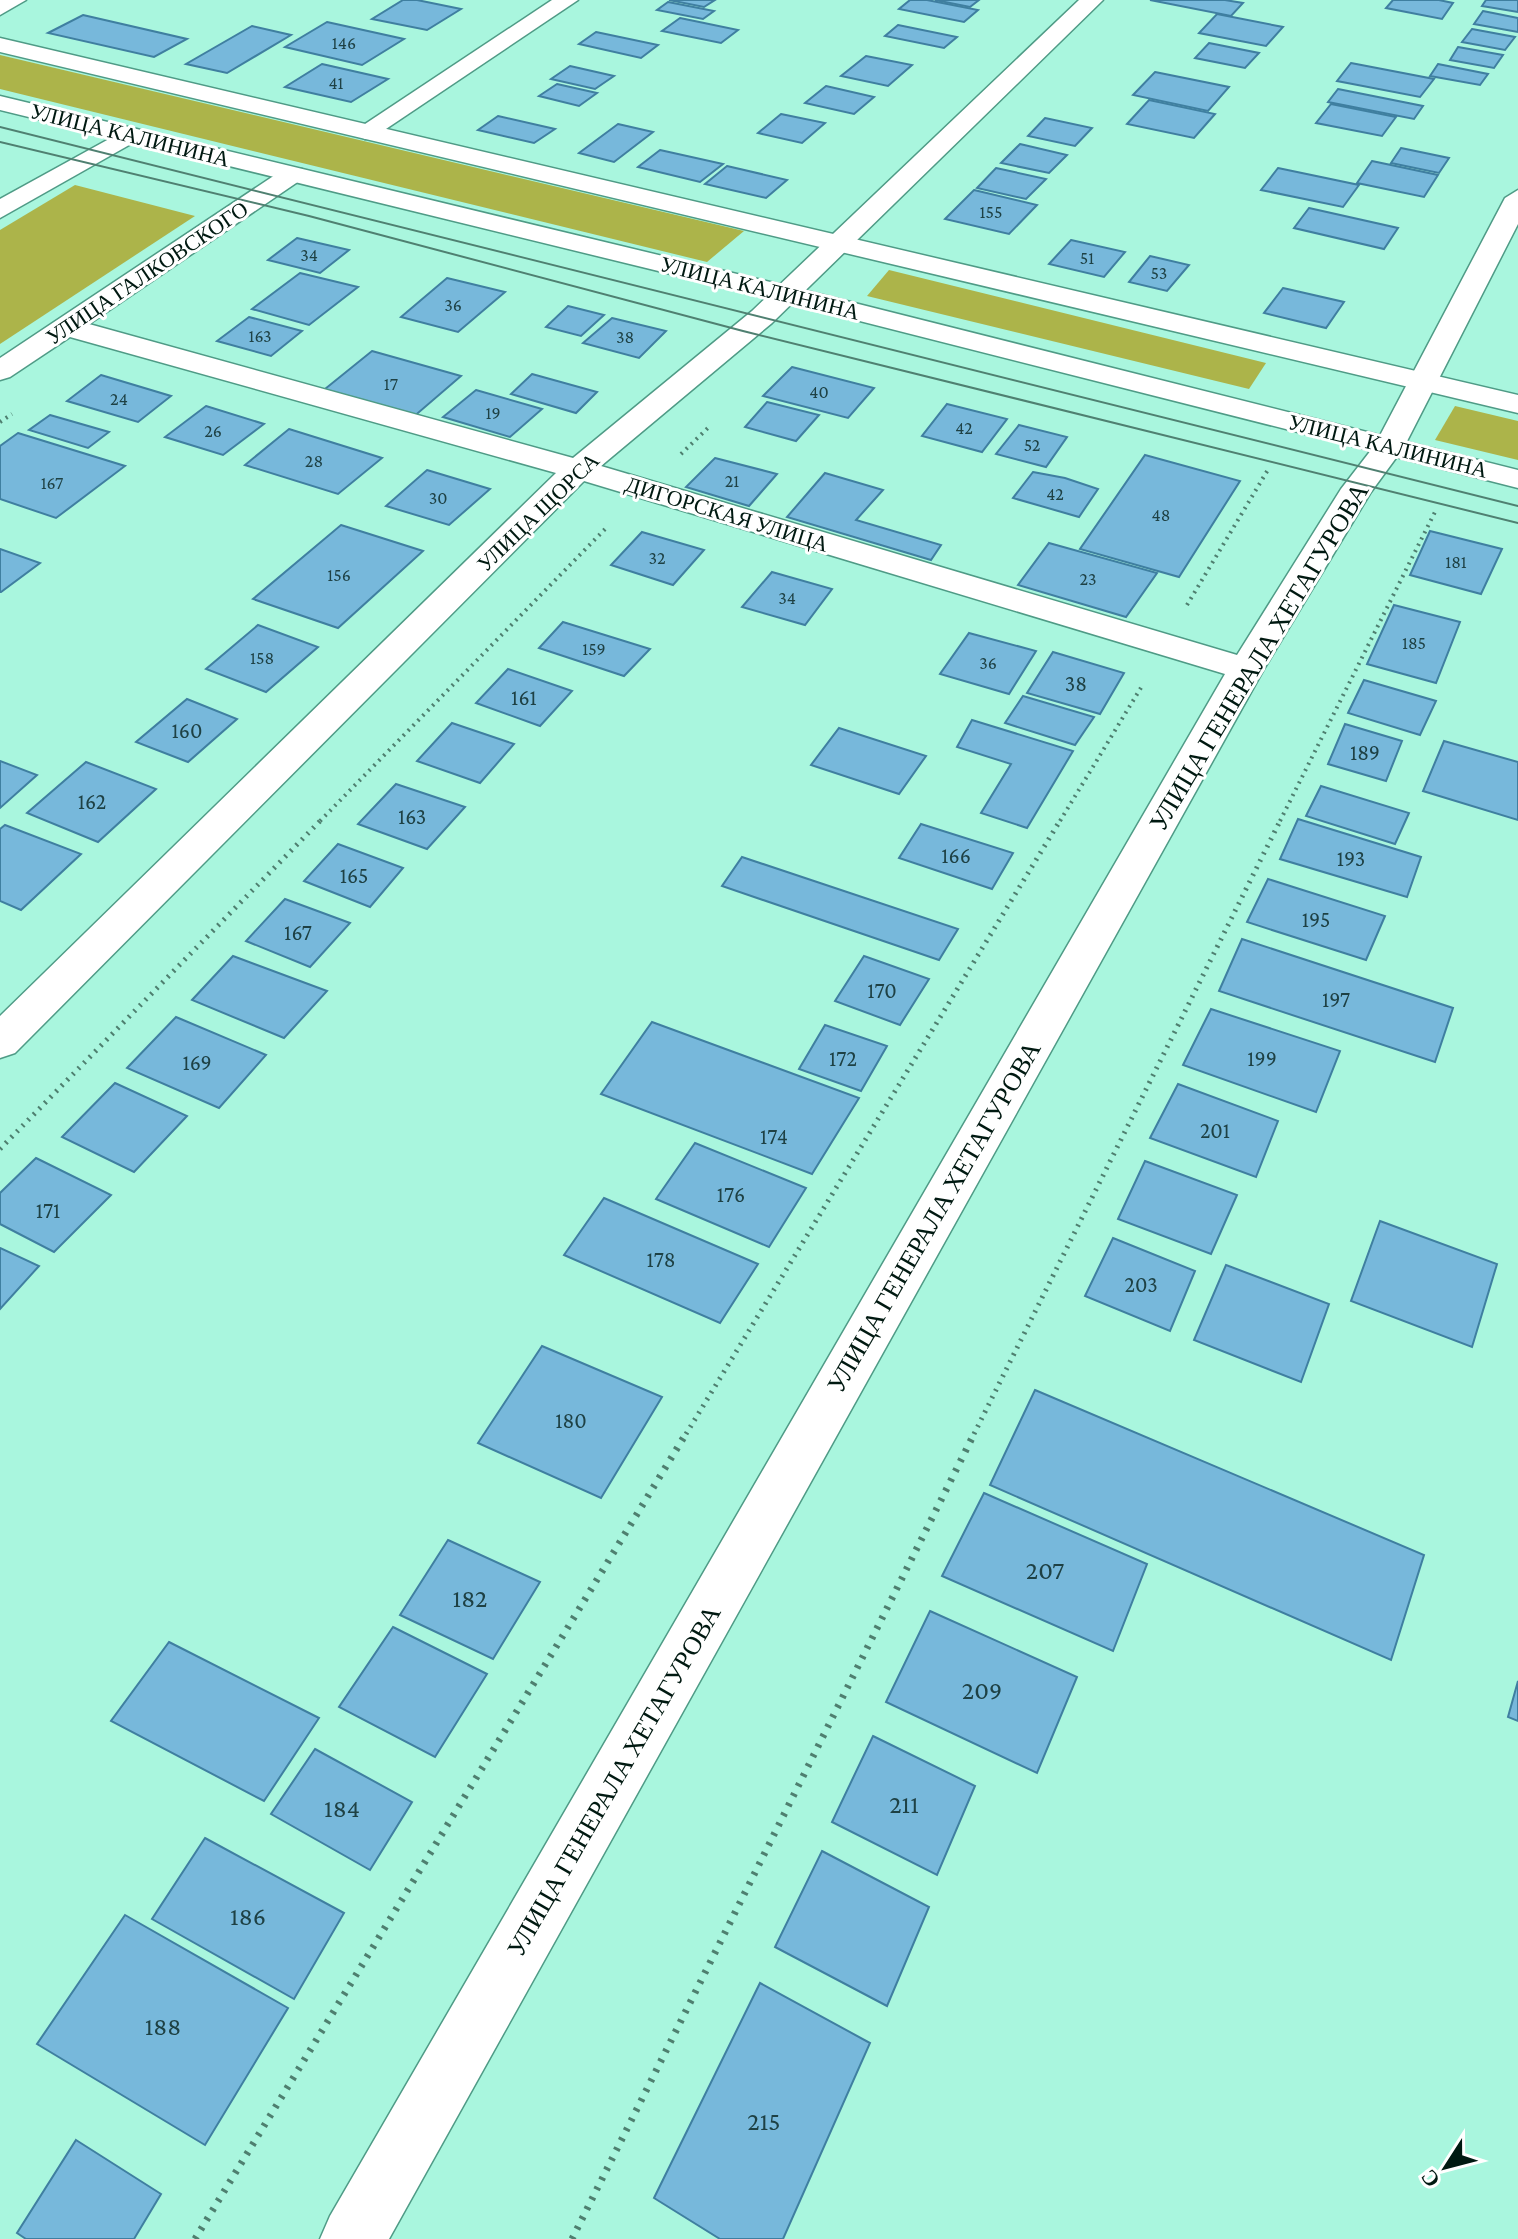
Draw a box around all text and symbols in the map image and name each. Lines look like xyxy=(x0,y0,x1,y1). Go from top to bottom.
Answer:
house number: 146 xyxy=(332,33,356,53)
house number: 41 xyxy=(328,73,344,93)
street label: УЛИЦА КАЛИНИНА xyxy=(28,98,232,172)
street label: УЛИЦА ГАЛКОВСКОГО xyxy=(41,196,253,350)
house number: 155 xyxy=(980,202,1002,222)
house number: 34 xyxy=(300,245,318,265)
house number: 51 xyxy=(1080,248,1094,268)
street label: УЛИЦА КАЛИНИНА xyxy=(658,251,862,325)
house number: 53 xyxy=(1151,263,1167,283)
house number: 36 xyxy=(444,295,462,315)
house number: 163 xyxy=(248,326,272,346)
house number: 38 xyxy=(616,327,634,347)
house number: 17 xyxy=(384,374,398,394)
house number: 40 xyxy=(809,382,829,402)
house number: 24 xyxy=(110,389,128,409)
house number: 19 xyxy=(485,403,501,423)
street label: УЛИЦА КАЛИНИНА xyxy=(1286,409,1490,483)
house number: 42 xyxy=(955,418,973,438)
house number: 26 xyxy=(204,421,222,441)
house number: 52 xyxy=(1024,435,1040,455)
street label: УЛИЦА ЩОРСА xyxy=(472,447,604,577)
house number: 28 xyxy=(305,451,323,471)
street label: ДИГОРСКАЯ УЛИЦА xyxy=(622,471,832,557)
house number: 21 xyxy=(725,471,739,491)
house number: 167 xyxy=(41,473,63,493)
street label: УЛИЦА ГЕНЕРАЛА ХЕТАГУРОВА xyxy=(1143,478,1375,836)
house number: 42 xyxy=(1046,484,1064,504)
house number: 30 xyxy=(429,488,447,508)
house number: 48 xyxy=(1152,505,1170,525)
house number: 32 xyxy=(648,548,666,568)
house number: 181 xyxy=(1445,552,1467,572)
house number: 156 xyxy=(327,565,351,585)
house number: 23 xyxy=(1079,569,1097,589)
house number: 34 xyxy=(778,588,796,608)
house number: 185 xyxy=(1402,633,1426,653)
house number: 159 xyxy=(582,639,606,659)
house number: 158 xyxy=(250,648,274,668)
house number: 36 xyxy=(979,653,997,673)
house number: 38 xyxy=(1065,671,1087,696)
house number: 161 xyxy=(511,685,537,710)
house number: 160 xyxy=(172,718,202,743)
house number: 189 xyxy=(1350,740,1380,765)
house number: 162 xyxy=(78,789,106,814)
house number: 163 xyxy=(398,804,426,829)
house number: 166 xyxy=(941,843,971,868)
house number: 193 xyxy=(1337,846,1365,871)
house number: 165 xyxy=(340,863,368,888)
house number: 195 xyxy=(1302,907,1330,932)
house number: 167 xyxy=(284,920,312,945)
house number: 170 xyxy=(867,978,897,1003)
house number: 197 xyxy=(1322,987,1350,1012)
street label: УЛИЦА ГЕНЕРАЛА ХЕТАГУРОВА xyxy=(821,1036,1047,1398)
house number: 172 xyxy=(829,1046,857,1071)
house number: 199 xyxy=(1247,1046,1277,1071)
house number: 169 xyxy=(182,1050,212,1075)
house number: 201 xyxy=(1200,1118,1230,1143)
house number: 174 xyxy=(760,1124,788,1149)
house number: 176 xyxy=(717,1182,745,1207)
house number: 171 xyxy=(36,1198,60,1223)
house number: 178 xyxy=(646,1247,676,1272)
house number: 203 xyxy=(1124,1272,1158,1297)
house number: 180 xyxy=(555,1408,587,1433)
house number: 207 xyxy=(1026,1556,1064,1585)
house number: 182 xyxy=(453,1584,487,1613)
street label: УЛИЦА ГЕНЕРАЛА ХЕТАГУРОВА xyxy=(501,1600,727,1962)
house number: 209 xyxy=(962,1676,1002,1705)
house number: 211 xyxy=(889,1790,919,1819)
house number: 184 xyxy=(324,1794,360,1823)
house number: 186 xyxy=(230,1902,266,1931)
house number: 188 xyxy=(145,2012,181,2041)
house number: 215 xyxy=(747,2107,781,2136)
north arrow xyxy=(1406,2127,1486,2207)
text: С xyxy=(1415,2165,1445,2192)

